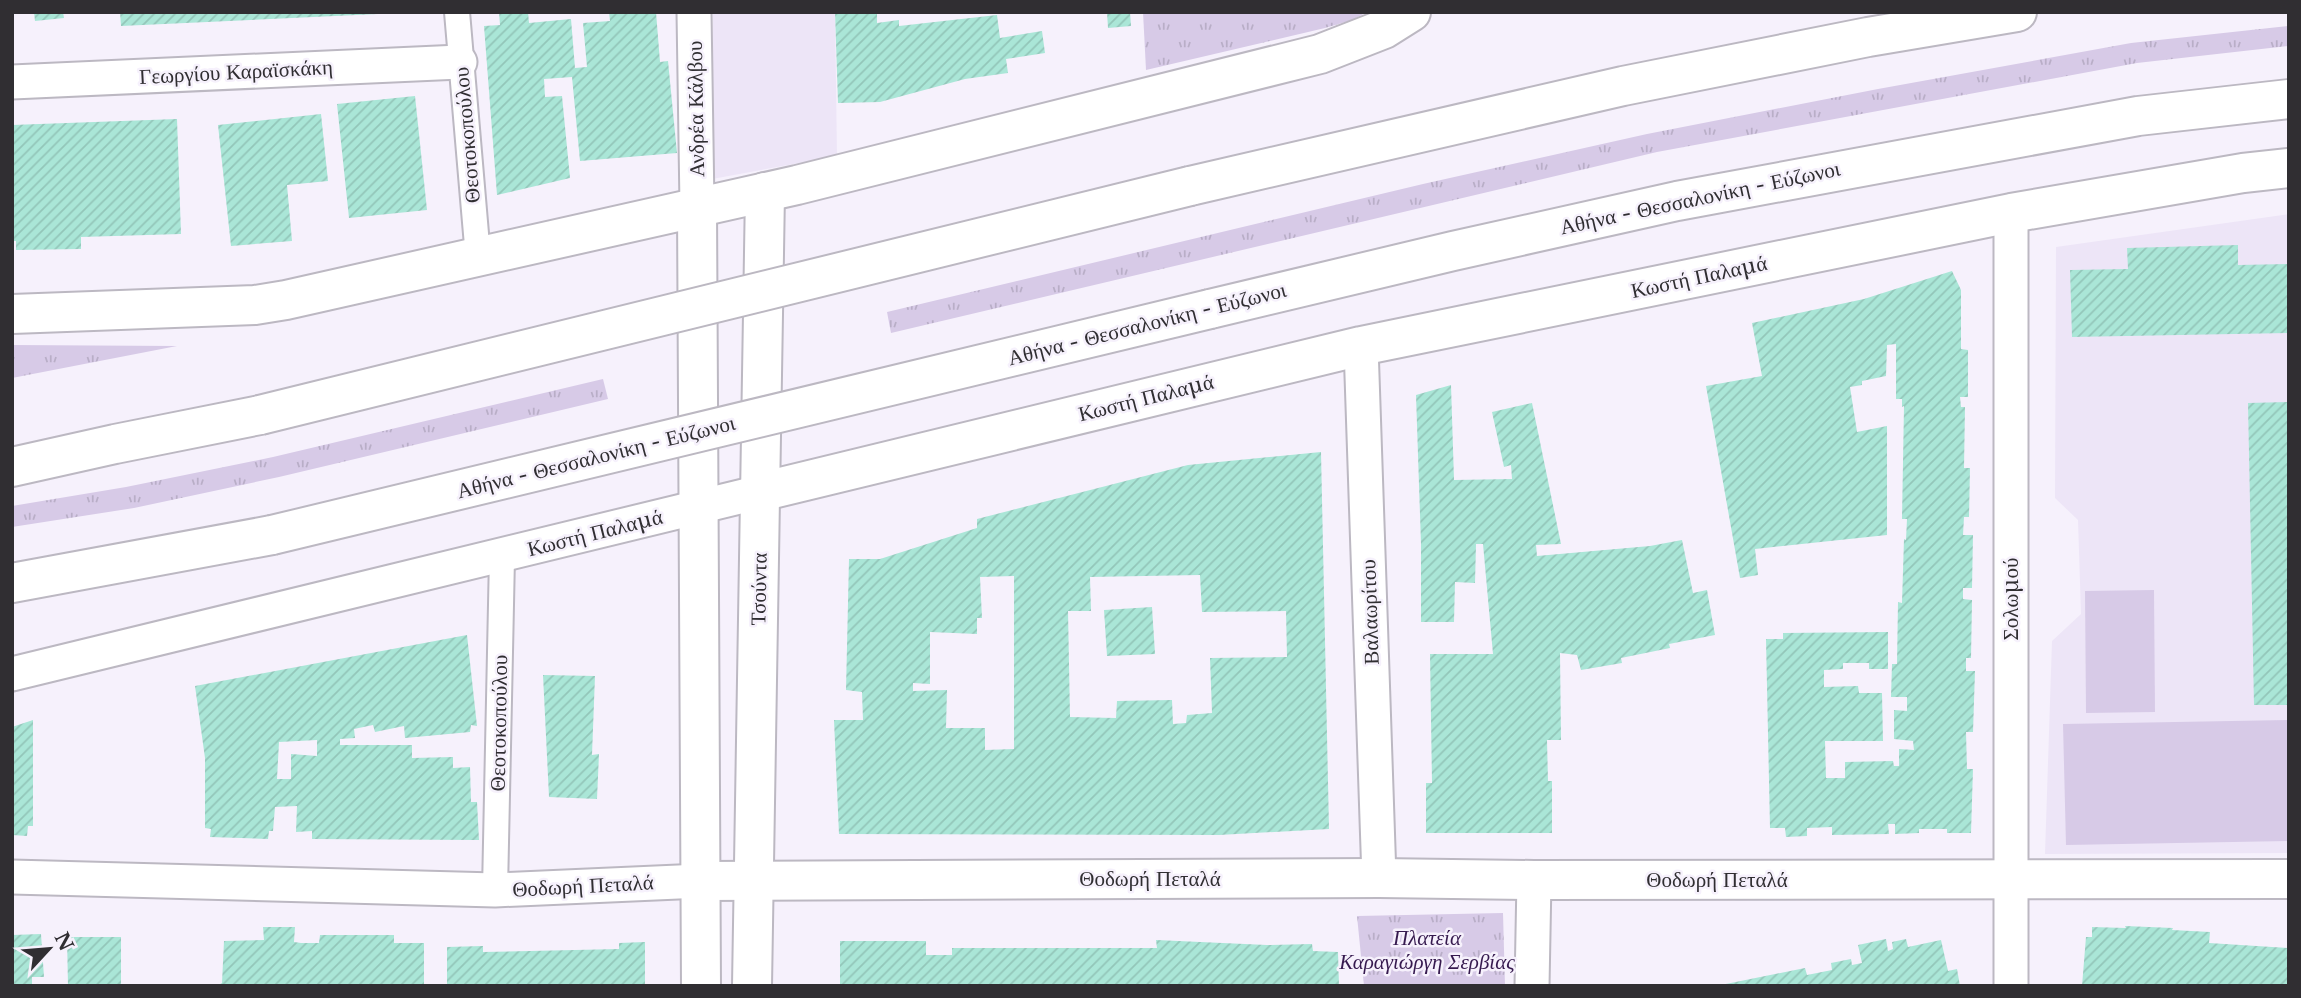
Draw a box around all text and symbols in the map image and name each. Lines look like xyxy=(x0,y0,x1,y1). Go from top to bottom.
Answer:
street label: Ανδρέα Κάλβου xyxy=(682,41,710,177)
street label: Γεωργίου Καραϊσκάκη xyxy=(138,54,334,90)
street label: Θεοτοκοπούλου xyxy=(448,66,486,204)
street label: Αθήνα - Θεσσαλονίκη - Εύζωνοι xyxy=(1557,155,1843,240)
street label: Κωστή Παλαμά xyxy=(1629,250,1769,304)
street label: Αθήνα - Θεσσαλονίκη - Εύζωνοι xyxy=(1005,277,1289,371)
street label: Κωστή Παλαμά xyxy=(1076,369,1216,427)
street label: Αθήνα - Θεσσαλονίκη - Εύζωνοι xyxy=(454,410,738,504)
street label: Κωστή Παλαμά xyxy=(525,504,665,562)
street label: Τσούντα xyxy=(745,553,773,625)
street label: Σολωμού xyxy=(1998,558,2024,640)
street label: Βαλαωρίτου xyxy=(1355,559,1385,665)
street label: Θεοτοκοπούλου xyxy=(485,654,513,792)
street label: Θοδωρή Πεταλά xyxy=(1079,866,1221,892)
street label: Θοδωρή Πεταλά xyxy=(1646,867,1788,893)
street label: Θοδωρή Πεταλά xyxy=(512,869,654,903)
north arrow xyxy=(14,914,84,984)
park label: Πλατεία Καραγιώργη Σερβίας xyxy=(1338,925,1515,975)
text: N xyxy=(50,929,78,955)

